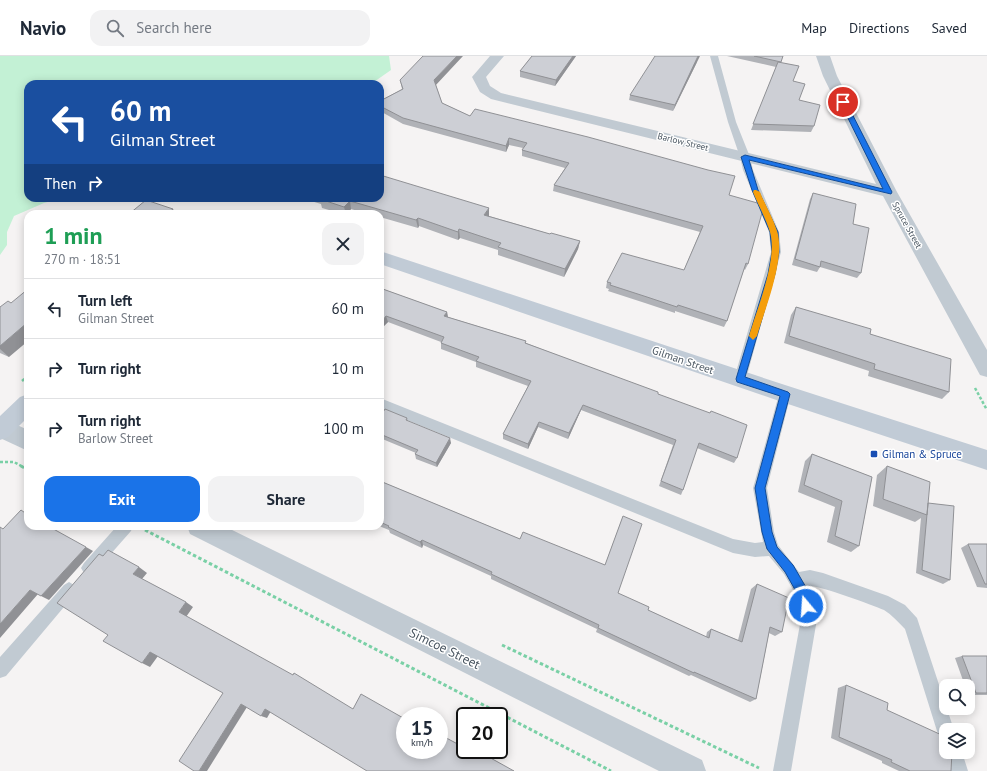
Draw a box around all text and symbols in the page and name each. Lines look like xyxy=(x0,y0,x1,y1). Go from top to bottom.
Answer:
search box xyxy=(90,10,370,46)
text: Navio xyxy=(20,16,66,40)
icon: search xyxy=(104,17,126,39)
text: Search here xyxy=(136,18,212,37)
text: Map xyxy=(801,19,827,37)
text: Directions xyxy=(849,19,909,37)
text: Saved xyxy=(931,19,967,37)
pin xyxy=(826,85,860,119)
icon: arrive xyxy=(832,91,854,113)
text: 60 m xyxy=(110,92,171,129)
icon: left xyxy=(44,96,96,148)
text: Gilman Street xyxy=(110,128,215,151)
street label: Barlow Street xyxy=(657,130,710,153)
icon: right xyxy=(84,172,106,194)
text: Then xyxy=(44,174,76,193)
street label: Spruce Street xyxy=(890,200,925,250)
text: 1 min xyxy=(44,220,103,251)
button: close xyxy=(322,223,364,265)
text: 270 m · 18:51 xyxy=(44,251,121,268)
text: Turn left xyxy=(78,291,132,310)
icon: left xyxy=(44,298,66,320)
text: 60 m xyxy=(331,299,364,318)
text: Gilman Street xyxy=(78,310,154,327)
street label: Gilman Street xyxy=(650,343,716,377)
icon: right xyxy=(44,358,66,380)
text: Turn right xyxy=(78,359,141,378)
text: 10 m xyxy=(331,359,364,378)
text: Turn right xyxy=(78,411,141,430)
icon: right xyxy=(44,418,66,440)
text: 100 m xyxy=(323,419,364,438)
text: Barlow Street xyxy=(78,430,153,447)
place label: Gilman & Spruce xyxy=(882,447,962,461)
marker: Gilman & Spruce xyxy=(869,449,879,459)
button: Exit xyxy=(44,476,200,522)
button: Share xyxy=(208,476,364,522)
position arrow xyxy=(785,585,827,627)
street label: Simcoe Street xyxy=(407,624,484,673)
map controls xyxy=(939,679,975,759)
button: search xyxy=(939,679,975,715)
speed limit sign: 20 xyxy=(456,707,508,759)
text: 15 xyxy=(411,715,433,741)
button: layers xyxy=(939,723,975,759)
text: km/h xyxy=(411,736,433,749)

